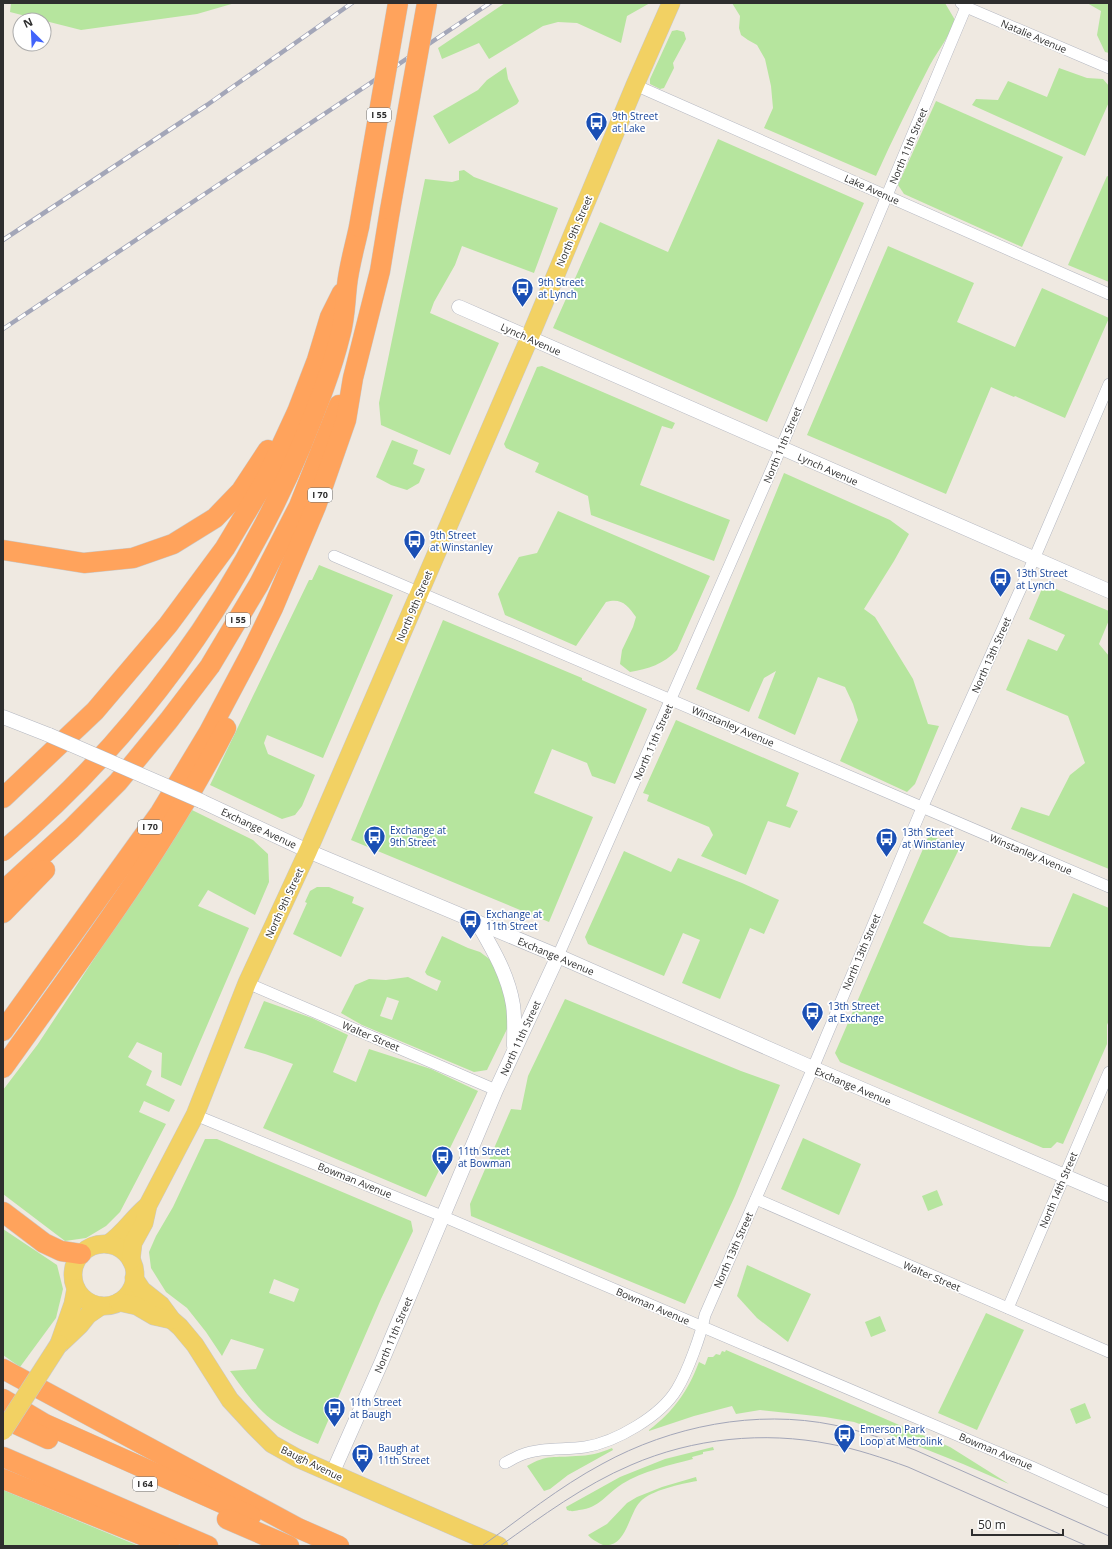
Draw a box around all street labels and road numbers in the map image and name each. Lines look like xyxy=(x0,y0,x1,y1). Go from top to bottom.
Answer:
street label: Natalie Avenue xyxy=(999,16,1069,56)
street label: North 11th Street xyxy=(886,105,931,186)
road number: I 55 xyxy=(367,108,391,122)
street label: Lake Avenue xyxy=(842,171,902,208)
street label: North 9th Street xyxy=(553,193,595,269)
street label: Lynch Avenue xyxy=(499,319,564,359)
street label: North 11th Street xyxy=(760,404,805,485)
street label: Lynch Avenue xyxy=(796,449,861,489)
road number: I 70 xyxy=(308,488,332,502)
street label: North 9th Street xyxy=(393,568,435,644)
road number: I 55 xyxy=(226,613,250,627)
street label: North 13th Street xyxy=(968,614,1014,695)
street label: North 11th Street xyxy=(630,701,676,782)
street label: Winstanley Avenue xyxy=(690,702,777,750)
street label: Exchange Avenue xyxy=(219,804,299,852)
road number: I 70 xyxy=(138,820,162,834)
street label: Winstanley Avenue xyxy=(988,830,1075,878)
street label: North 9th Street xyxy=(262,865,307,940)
street label: North 13th Street xyxy=(839,911,884,992)
street label: Exchange Avenue xyxy=(516,934,597,979)
street label: North 11th Street xyxy=(496,998,544,1078)
street label: Walter Street xyxy=(340,1018,402,1055)
street label: Exchange Avenue xyxy=(813,1064,894,1109)
street label: North 14th Street xyxy=(1036,1149,1081,1230)
street label: Bowman Avenue xyxy=(316,1159,394,1201)
street label: North 13th Street xyxy=(710,1209,756,1290)
street label: Walter Street xyxy=(901,1258,963,1295)
street label: Bowman Avenue xyxy=(614,1284,692,1328)
street label: North 11th Street xyxy=(371,1294,416,1375)
street label: Bowman Avenue xyxy=(957,1429,1035,1473)
street label: Baugh Avenue xyxy=(279,1442,346,1484)
road number: I 64 xyxy=(133,1477,157,1491)

